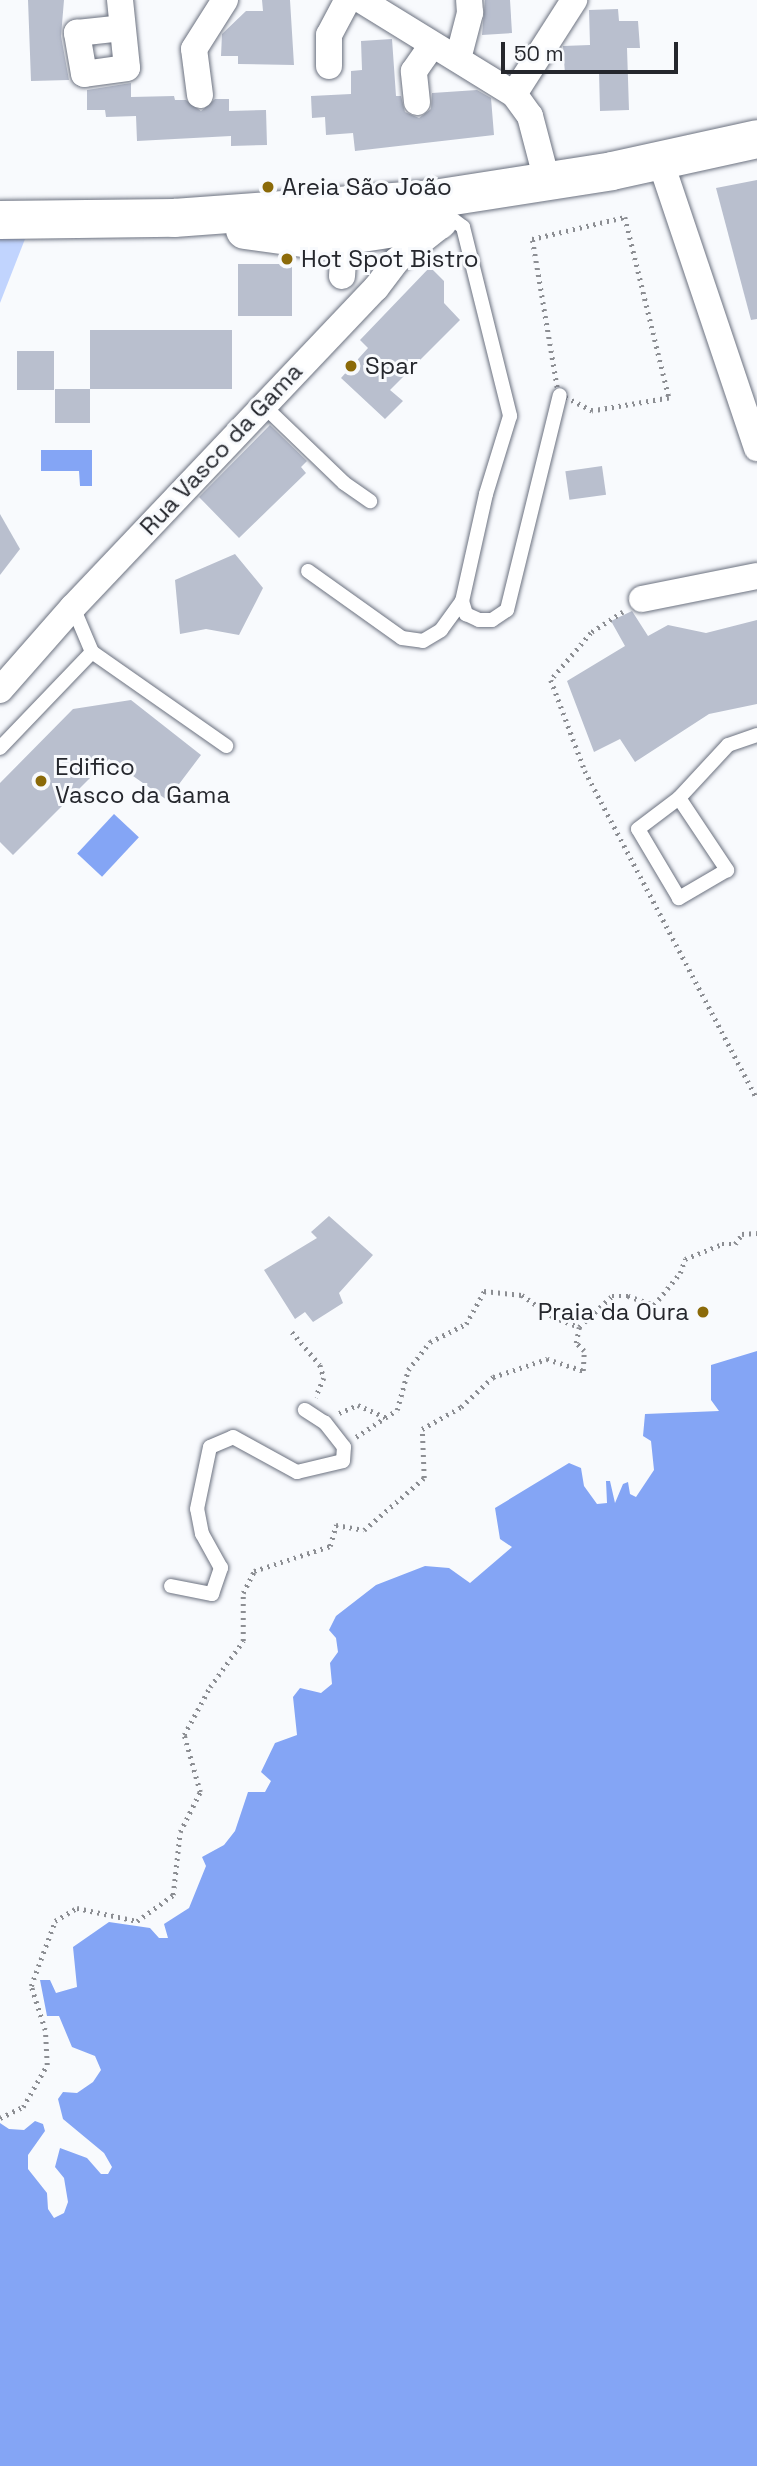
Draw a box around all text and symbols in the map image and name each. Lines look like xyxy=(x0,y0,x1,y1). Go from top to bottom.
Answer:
scale bar xyxy=(505,28,682,72)
text: 50 m xyxy=(514,40,564,67)
place label: Areia São João xyxy=(282,173,452,201)
marker: Areia São João xyxy=(260,179,276,195)
place label: Hot Spot Bistro xyxy=(301,245,479,273)
marker: Hot Spot Bistro xyxy=(279,251,295,267)
place label: Spar xyxy=(365,352,418,380)
street label: Rua Vasco da Gama xyxy=(134,357,308,541)
marker: Spar xyxy=(343,358,359,374)
place label: Edifico Vasco da Gama xyxy=(55,753,230,809)
marker: Edifico Vasco da Gama xyxy=(33,773,49,789)
place label: Praia da Oura xyxy=(538,1298,689,1326)
marker: Praia da Oura xyxy=(695,1304,711,1320)

